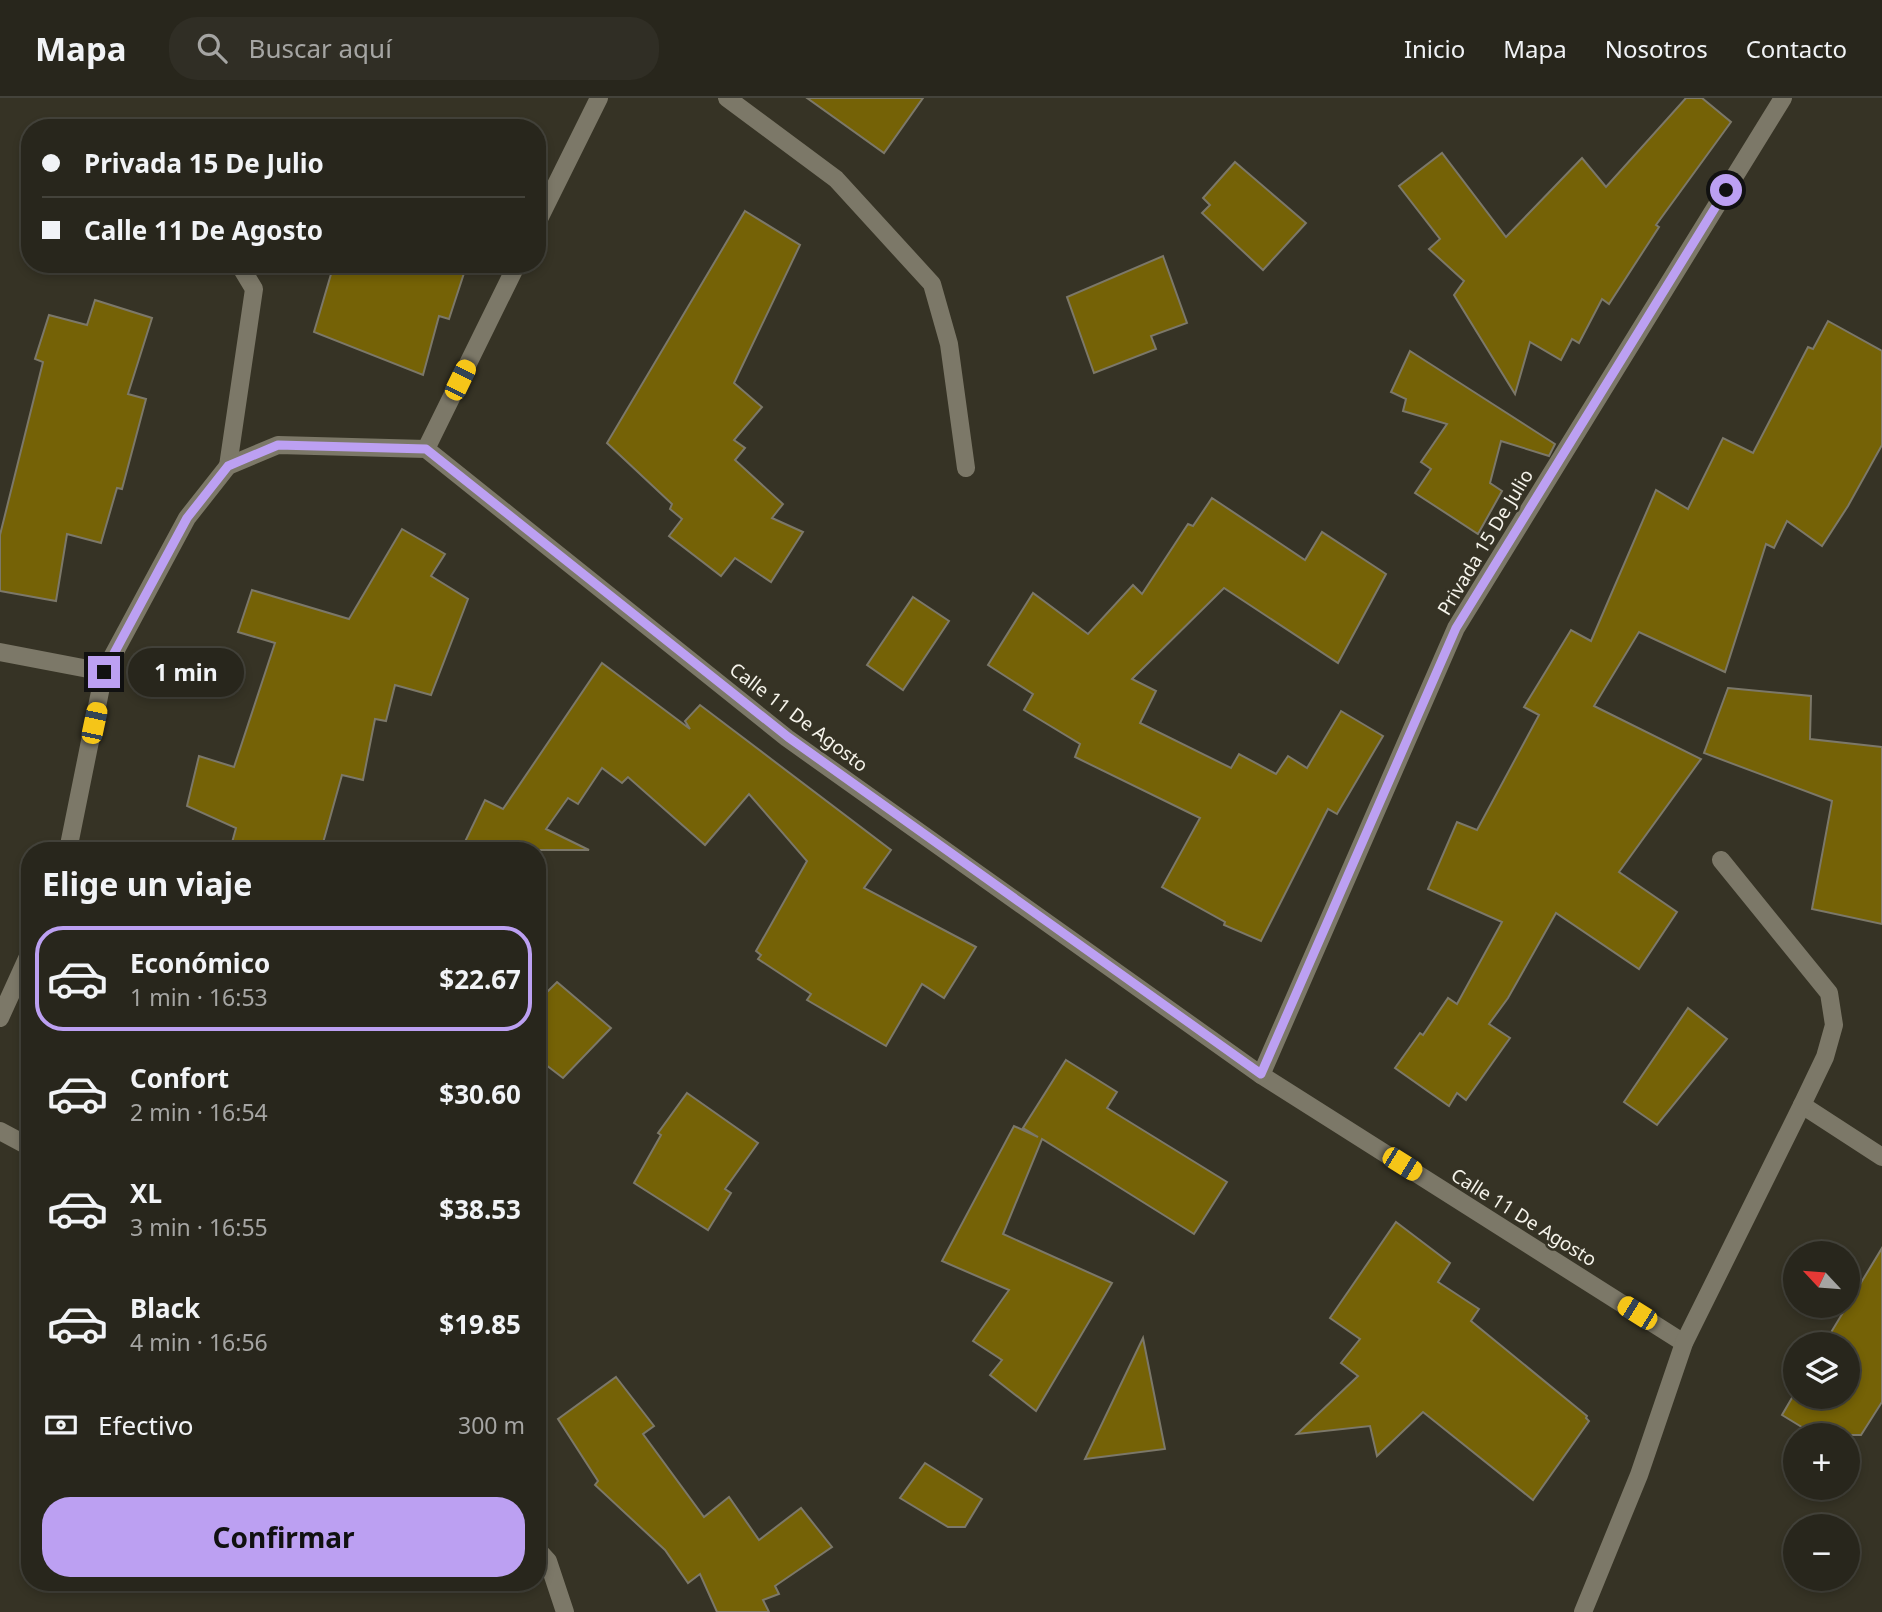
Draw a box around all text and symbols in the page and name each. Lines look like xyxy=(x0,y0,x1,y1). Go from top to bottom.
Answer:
search box xyxy=(169,17,659,80)
text: Mapa xyxy=(35,26,127,71)
icon: search xyxy=(193,29,231,67)
text: Buscar aquí xyxy=(249,30,392,66)
text: Inicio xyxy=(1404,32,1465,65)
text: Mapa xyxy=(1503,32,1567,65)
text: Nosotros xyxy=(1605,32,1708,65)
text: Contacto xyxy=(1746,32,1847,65)
text: Privada 15 De Julio xyxy=(84,145,324,181)
route start xyxy=(1710,174,1742,206)
text: Calle 11 De Agosto xyxy=(84,212,323,248)
car xyxy=(442,357,479,403)
street label: Privada 15 De Julio xyxy=(1431,464,1539,620)
callout: 1 min xyxy=(128,648,244,696)
route end xyxy=(88,656,120,688)
text: 1 min xyxy=(154,656,218,688)
street label: Calle 11 De Agosto xyxy=(724,656,874,778)
car xyxy=(80,700,109,746)
text: Elige un viaje xyxy=(42,862,252,905)
text: Económico xyxy=(130,945,270,981)
icon: car xyxy=(46,947,109,1010)
text: $22.67 xyxy=(439,961,521,997)
text: 1 min · 16:53 xyxy=(130,981,268,1013)
text: Confort xyxy=(130,1060,229,1096)
icon: car xyxy=(46,1062,109,1125)
text: $30.60 xyxy=(439,1076,521,1112)
text: 2 min · 16:54 xyxy=(130,1096,268,1128)
car xyxy=(1379,1144,1426,1184)
street label: Calle 11 De Agosto xyxy=(1446,1162,1602,1272)
text: XL xyxy=(130,1175,162,1211)
icon: car xyxy=(46,1177,109,1240)
text: $38.53 xyxy=(439,1191,521,1227)
text: 3 min · 16:55 xyxy=(130,1211,268,1243)
north arrow xyxy=(1783,1241,1860,1318)
map controls xyxy=(1783,1241,1860,1591)
text: Black xyxy=(130,1290,200,1326)
icon: car xyxy=(46,1292,109,1355)
car xyxy=(1614,1293,1661,1333)
text: $19.85 xyxy=(439,1306,521,1342)
text: 4 min · 16:56 xyxy=(130,1326,268,1358)
button: layers xyxy=(1783,1332,1860,1409)
icon: cash xyxy=(42,1406,80,1444)
text: Efectivo xyxy=(98,1407,194,1443)
text: 300 m xyxy=(458,1409,525,1441)
button: + xyxy=(1783,1423,1860,1500)
button: Confirmar xyxy=(42,1497,525,1577)
button: − xyxy=(1783,1514,1860,1591)

